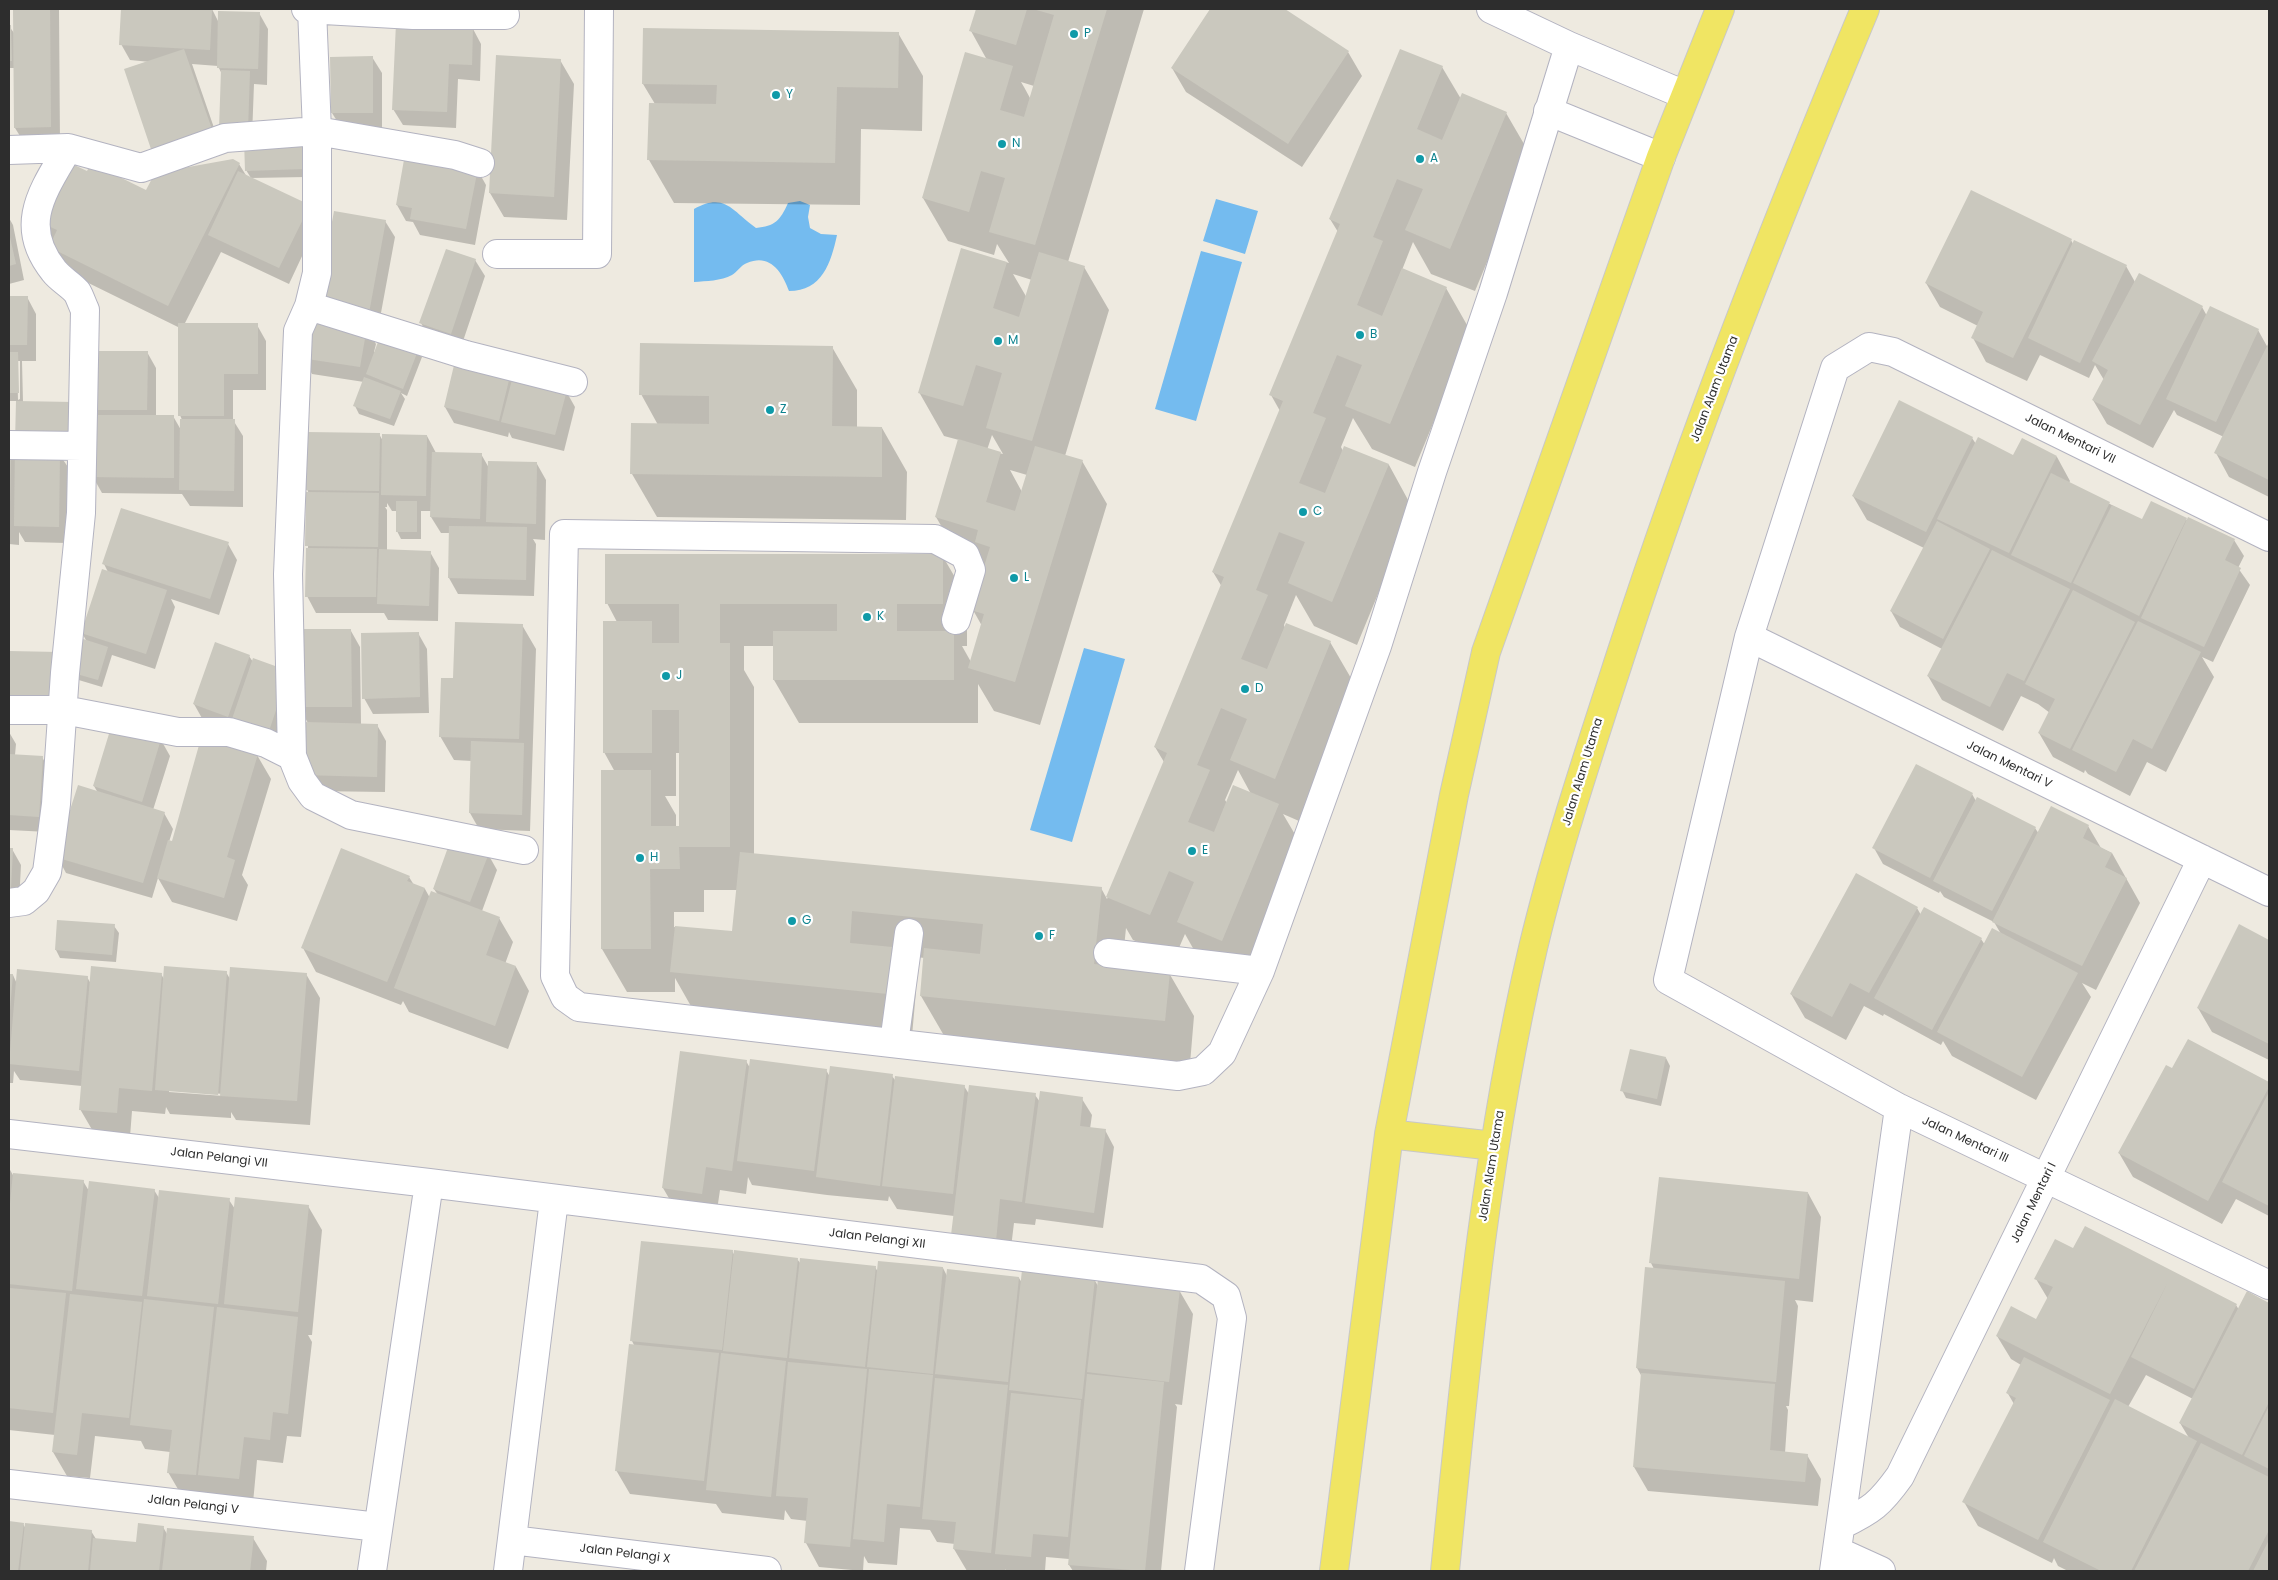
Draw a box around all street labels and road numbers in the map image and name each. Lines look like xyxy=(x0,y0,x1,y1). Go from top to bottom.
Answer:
street label: Jalan Alam Utama xyxy=(1688,334,1742,444)
street label: Jalan Mentari VII xyxy=(2022,411,2118,467)
street label: Jalan Alam Utama xyxy=(1560,716,1606,828)
street label: Jalan Mentari V xyxy=(1964,738,2054,792)
street label: Jalan Alam Utama xyxy=(1476,1109,1508,1223)
street label: Jalan Mentari III xyxy=(1919,1114,2011,1166)
street label: Jalan Pelangi VII xyxy=(170,1145,268,1171)
street label: Jalan Mentari I xyxy=(2008,1160,2060,1246)
street label: Jalan Pelangi XII xyxy=(828,1226,926,1252)
street label: Jalan Pelangi V xyxy=(146,1492,240,1518)
street label: Jalan Pelangi X xyxy=(579,1541,671,1567)

